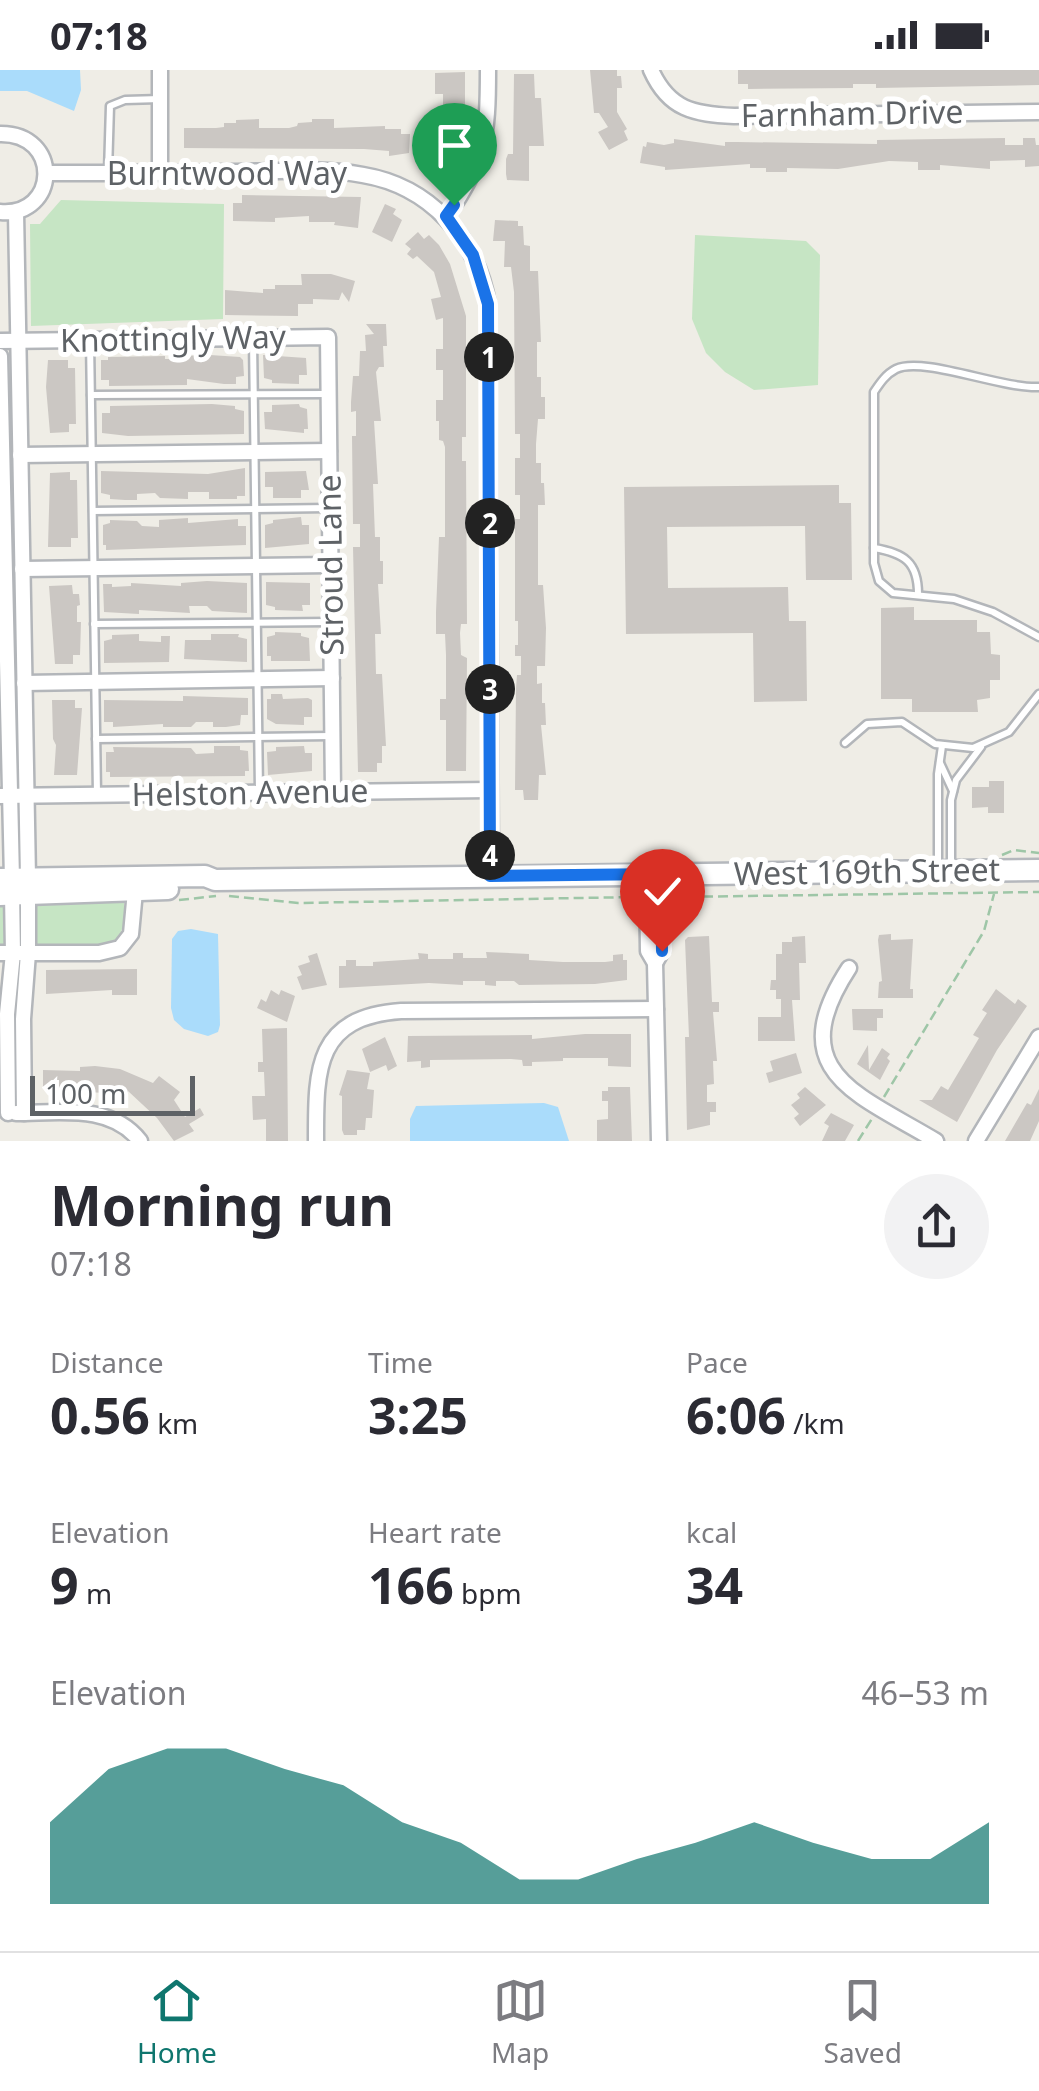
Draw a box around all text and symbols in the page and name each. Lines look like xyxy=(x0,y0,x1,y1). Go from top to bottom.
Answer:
text: 07:18 xyxy=(50,9,148,61)
street label: Farnham Drive xyxy=(740,89,964,136)
pin xyxy=(412,103,497,206)
icon: arrive xyxy=(427,118,482,173)
street label: Burntwood Way xyxy=(107,151,348,194)
street label: Knottingly Way xyxy=(60,314,287,361)
pin: 1 xyxy=(464,332,514,382)
text: 1 xyxy=(481,338,497,376)
street label: Stroud Lane xyxy=(306,474,353,656)
pin: 2 xyxy=(465,498,515,548)
text: 2 xyxy=(482,504,498,542)
pin: 3 xyxy=(465,664,515,714)
text: 3 xyxy=(482,670,498,708)
street label: Helston Avenue xyxy=(131,768,369,815)
pin: 4 xyxy=(465,830,515,880)
text: 4 xyxy=(482,836,498,874)
street label: West 169th Street xyxy=(733,847,1000,894)
pin xyxy=(620,849,705,952)
icon: check xyxy=(635,864,690,919)
scale bar xyxy=(30,1071,195,1116)
text: 100 m xyxy=(45,1074,127,1112)
text: Morning run xyxy=(50,1167,394,1242)
button: share xyxy=(884,1174,989,1279)
text: 07:18 xyxy=(50,1242,132,1285)
text: Distance xyxy=(50,1343,163,1381)
text: Time xyxy=(368,1343,433,1381)
text: Pace xyxy=(686,1343,748,1381)
text: 0.56 xyxy=(50,1381,150,1449)
text: 3:25 xyxy=(368,1381,468,1449)
text: 6:06 xyxy=(686,1381,786,1449)
text: km xyxy=(150,1404,198,1442)
text: /km xyxy=(786,1404,845,1442)
text: Elevation xyxy=(50,1513,170,1551)
text: Heart rate xyxy=(368,1513,502,1551)
text: kcal xyxy=(686,1513,737,1551)
text: 9 xyxy=(50,1551,79,1619)
text: 166 xyxy=(368,1551,454,1619)
text: 34 xyxy=(686,1551,743,1619)
text: m xyxy=(79,1574,112,1612)
text: bpm xyxy=(454,1574,522,1612)
text: Elevation xyxy=(50,1671,187,1714)
text: 46–53 m xyxy=(862,1671,989,1714)
tab: Home xyxy=(137,1973,217,2071)
tab: Map xyxy=(491,1973,549,2071)
tab: Saved xyxy=(824,1973,902,2071)

